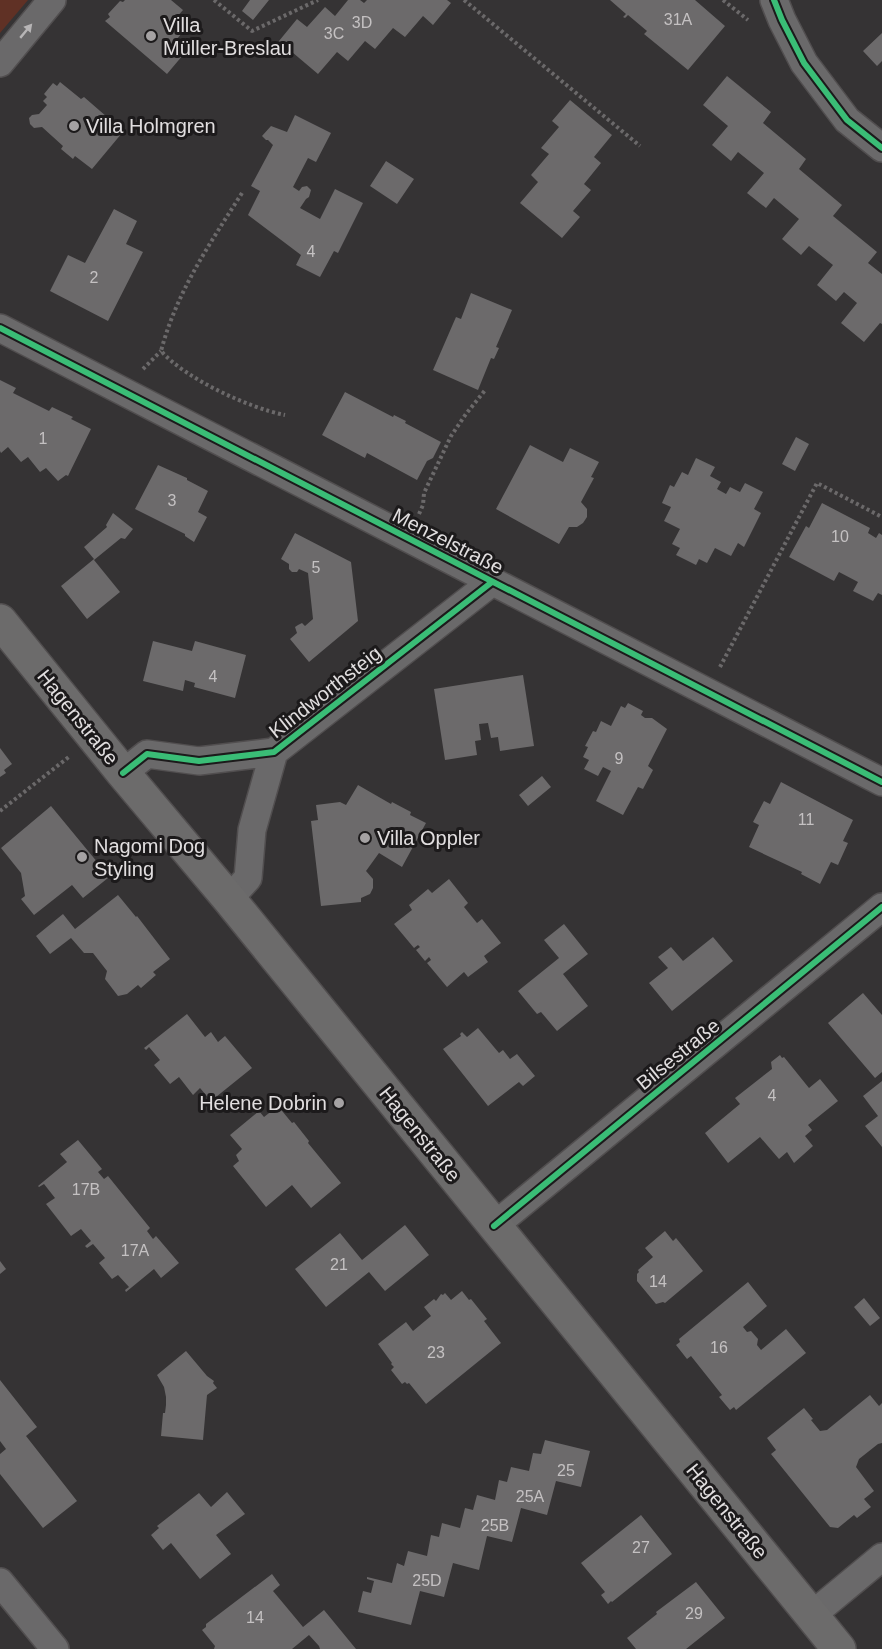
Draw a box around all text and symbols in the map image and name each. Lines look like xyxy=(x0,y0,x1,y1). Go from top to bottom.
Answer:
house number: 31A xyxy=(664,11,693,28)
place label: Villa Müller-Breslau xyxy=(163,14,292,59)
house number: 3D xyxy=(352,14,372,31)
one-way arrow xyxy=(19,24,32,39)
house number: 3C xyxy=(324,25,344,42)
marker: Villa Müller-Breslau xyxy=(144,29,158,43)
place label: Villa Holmgren xyxy=(86,115,216,137)
marker: Villa Holmgren xyxy=(67,119,81,133)
house number: 4 xyxy=(307,243,316,260)
house number: 2 xyxy=(90,269,99,286)
house number: 1 xyxy=(39,430,48,447)
house number: 3 xyxy=(168,492,177,509)
street label: Menzelstraße xyxy=(389,504,507,578)
house number: 10 xyxy=(831,528,849,545)
house number: 5 xyxy=(312,559,321,576)
street label: Klindworthsteig xyxy=(265,642,385,742)
street label: Hagenstraße xyxy=(33,665,123,769)
house number: 4 xyxy=(209,668,218,685)
house number: 9 xyxy=(615,750,624,767)
house number: 11 xyxy=(798,811,814,828)
place label: Villa Oppler xyxy=(377,827,480,849)
marker: Villa Oppler xyxy=(358,831,372,845)
place label: Nagomi Dog Styling xyxy=(94,835,205,880)
marker: Nagomi Dog Styling xyxy=(75,850,89,864)
street label: Bilsestraße xyxy=(632,1014,724,1094)
street label: Hagenstraße xyxy=(375,1082,465,1186)
house number: 4 xyxy=(768,1087,777,1104)
place label: Helene Dobrin xyxy=(199,1092,327,1114)
marker: Helene Dobrin xyxy=(332,1096,346,1110)
house number: 17B xyxy=(72,1181,100,1198)
house number: 17A xyxy=(121,1242,150,1259)
house number: 21 xyxy=(330,1256,348,1273)
house number: 14 xyxy=(649,1273,667,1290)
house number: 16 xyxy=(710,1339,728,1356)
house number: 23 xyxy=(427,1344,445,1361)
street label: Hagenstraße xyxy=(682,1459,772,1563)
house number: 25 xyxy=(557,1462,575,1479)
house number: 25A xyxy=(516,1488,545,1505)
house number: 25B xyxy=(481,1517,509,1534)
house number: 27 xyxy=(632,1539,650,1556)
house number: 25D xyxy=(412,1572,442,1589)
house number: 29 xyxy=(685,1605,703,1622)
house number: 14 xyxy=(246,1609,264,1626)

